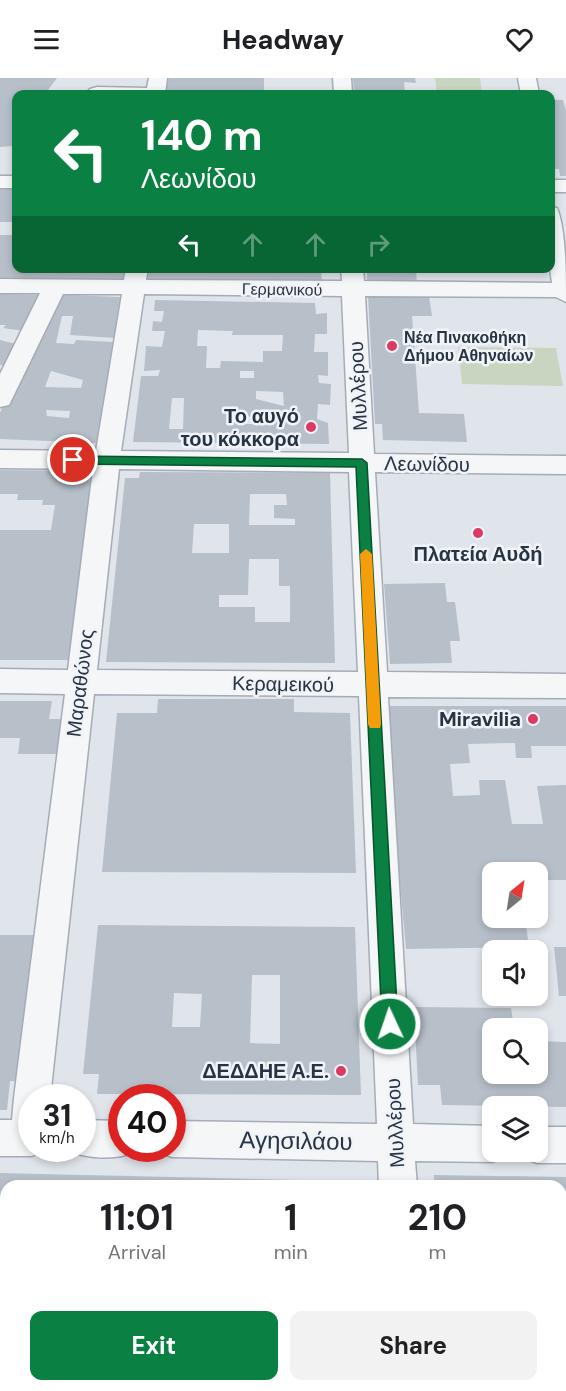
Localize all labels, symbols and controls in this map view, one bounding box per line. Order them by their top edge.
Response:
text: Headway [222,22,344,57]
icon: menu [30,23,63,56]
icon: heart [503,23,536,56]
text: 140 m [141,108,263,163]
icon: left [42,114,120,192]
text: Λεωνίδου [141,161,256,196]
icon: left [173,228,206,261]
icon: ahead [236,228,269,261]
icon: ahead [299,228,332,261]
icon: right [362,228,395,261]
street label: Γερμανικού [242,278,322,301]
place label: Νέα Πινακοθήκη Δήμου Αθηναίων [404,327,534,366]
marker: Νέα Πινακοθήκη Δήμου Αθηναίων [385,339,399,353]
street label: Μυλλέρου [343,340,373,432]
place label: Το αυγό του κόκκορα [181,403,300,452]
marker: Το αυγό του κόκκορα [304,420,318,434]
pin [47,434,98,485]
icon: arrive [56,443,89,476]
street label: Λεωνίδου [384,450,470,478]
marker: Πλατεία Αυδή [471,526,485,540]
place label: Πλατεία Αυδή [413,541,543,567]
street label: Μαραθώνος [60,627,100,739]
street label: Κεραμεικού [232,670,334,698]
place label: Miravilia [439,706,521,732]
marker: Miravilia [526,712,540,726]
north arrow [482,862,548,928]
map controls [482,862,548,1162]
button: sound [482,940,548,1006]
position arrow [358,992,422,1056]
button: search [482,1018,548,1084]
place label: ΔΕΔΔΗΕ Α.Ε. [202,1058,329,1084]
marker: ΔΕΔΔΗΕ Α.Ε. [334,1064,348,1078]
street label: Μυλλέρου [380,1077,410,1169]
speed limit sign: 40 [108,1084,186,1162]
text: 31 [43,1096,71,1135]
button: layers [482,1096,548,1162]
street label: Αγησιλάου [239,1124,353,1157]
text: km/h [39,1128,75,1148]
text: 11:01 [100,1194,174,1241]
text: 1 [284,1194,297,1241]
text: 210 [408,1194,467,1241]
text: Arrival [108,1239,166,1265]
text: min [274,1239,308,1265]
text: m [428,1239,446,1265]
button: Exit [30,1311,278,1380]
button: Share [290,1311,537,1380]

